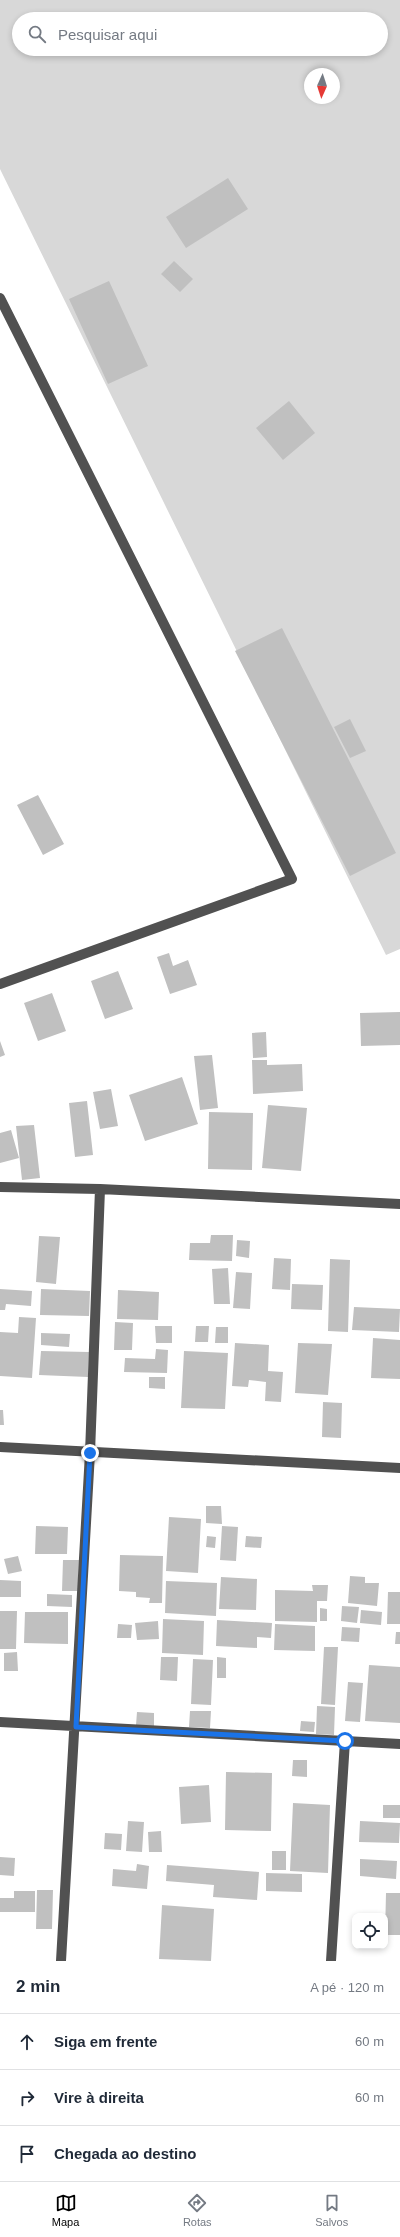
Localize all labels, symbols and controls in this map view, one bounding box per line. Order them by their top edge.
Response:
search box [12,12,388,56]
icon: search [26,23,48,45]
text: Pesquisar aqui [58,26,157,43]
north arrow [304,68,340,104]
route end [81,1444,99,1462]
route start [336,1732,354,1750]
map controls [352,1913,388,1949]
button: locate [352,1913,388,1949]
text: 2 min [16,1977,60,1996]
text: A pé · 120 m [310,1980,384,1995]
icon: ahead [16,2031,38,2053]
text: Siga em frente [54,2033,157,2050]
text: 60 m [355,2034,384,2049]
icon: right [16,2087,38,2109]
text: Vire à direita [54,2089,144,2106]
text: 60 m [355,2090,384,2105]
icon: arrive [16,2143,38,2165]
text: Chegada ao destino [54,2145,197,2162]
tab: Mapa [52,2192,79,2228]
tab: Rotas [183,2192,212,2228]
tab: Salvos [315,2192,348,2228]

